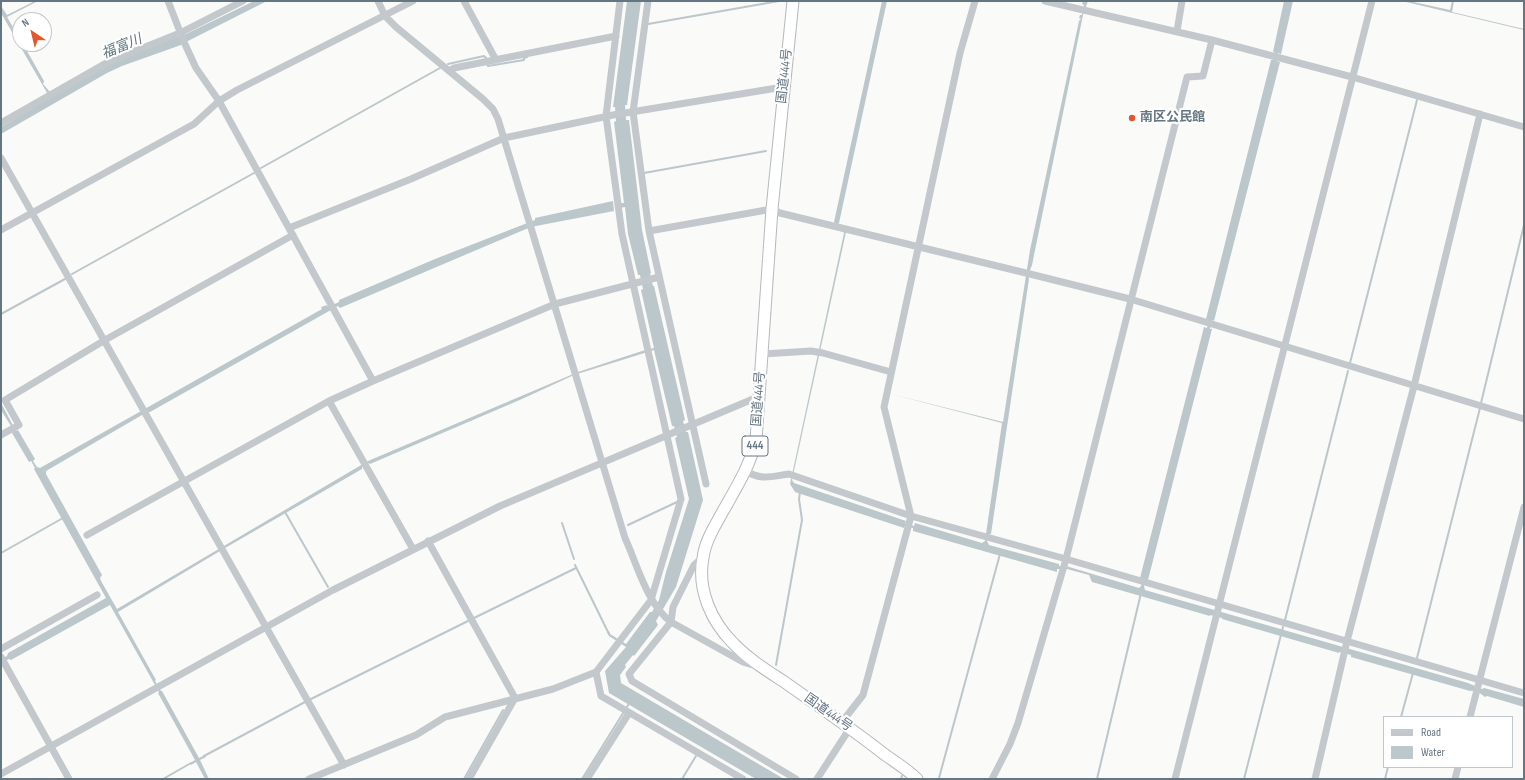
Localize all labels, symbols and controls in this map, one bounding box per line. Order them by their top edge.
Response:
north arrow [12,12,52,52]
text: N [19,16,32,30]
water label: 福富川 [99,31,145,63]
street label: 国道444号 [774,48,796,104]
place label: 南区公民館 [1140,110,1205,126]
marker: 南区公民館 [1127,113,1137,123]
street label: 国道444号 [749,371,769,427]
road number: 444 [742,436,768,456]
street label: 国道444号 [801,691,855,735]
legend [1383,716,1513,768]
text: Road [1421,725,1441,740]
text: Water [1421,745,1445,760]

